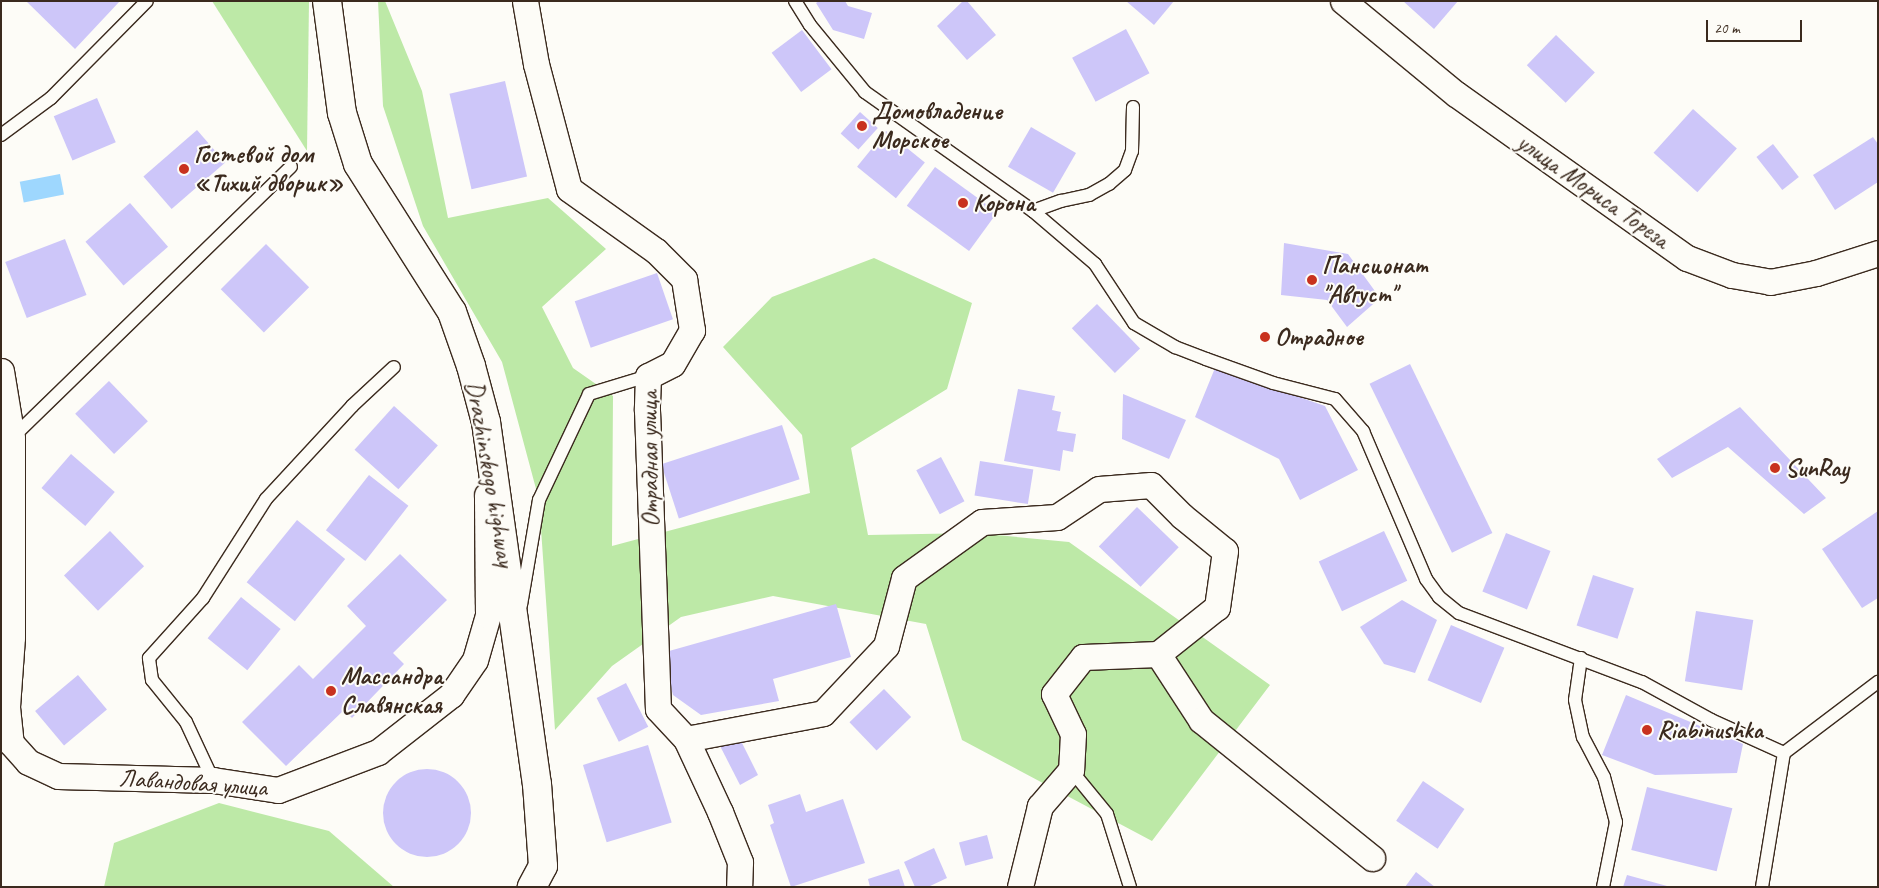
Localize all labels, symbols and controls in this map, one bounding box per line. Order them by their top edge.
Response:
scale bar [1709,10,1805,42]
text: 20 m [1714,19,1740,38]
place label: Домовладение Морское [872,97,1002,156]
marker: Домовладение Морское [856,120,868,132]
street label: улица Мориса Тореза [1511,127,1675,255]
place label: Гостевой дом «Тихий дворик» [194,140,343,199]
marker: Гостевой дом «Тихий дворик» [178,163,190,175]
place label: Корона [973,188,1035,218]
marker: Корона [957,197,969,209]
place label: Пансионат "Август" [1322,251,1427,310]
marker: Пансионат "Август" [1306,274,1318,286]
place label: Отрадное [1275,322,1363,352]
marker: Отрадное [1259,331,1271,343]
street label: Drazhinskogo highway [459,379,521,569]
street label: Отрадная улица [634,390,666,528]
place label: SunRay [1785,453,1849,483]
marker: SunRay [1769,462,1781,474]
place label: Массандра Славянская [341,662,443,721]
marker: Массандра Славянская [325,685,337,697]
place label: Riabinushka [1657,715,1763,745]
marker: Riabinushka [1641,724,1653,736]
street label: Лавандовая улица [117,763,269,803]

